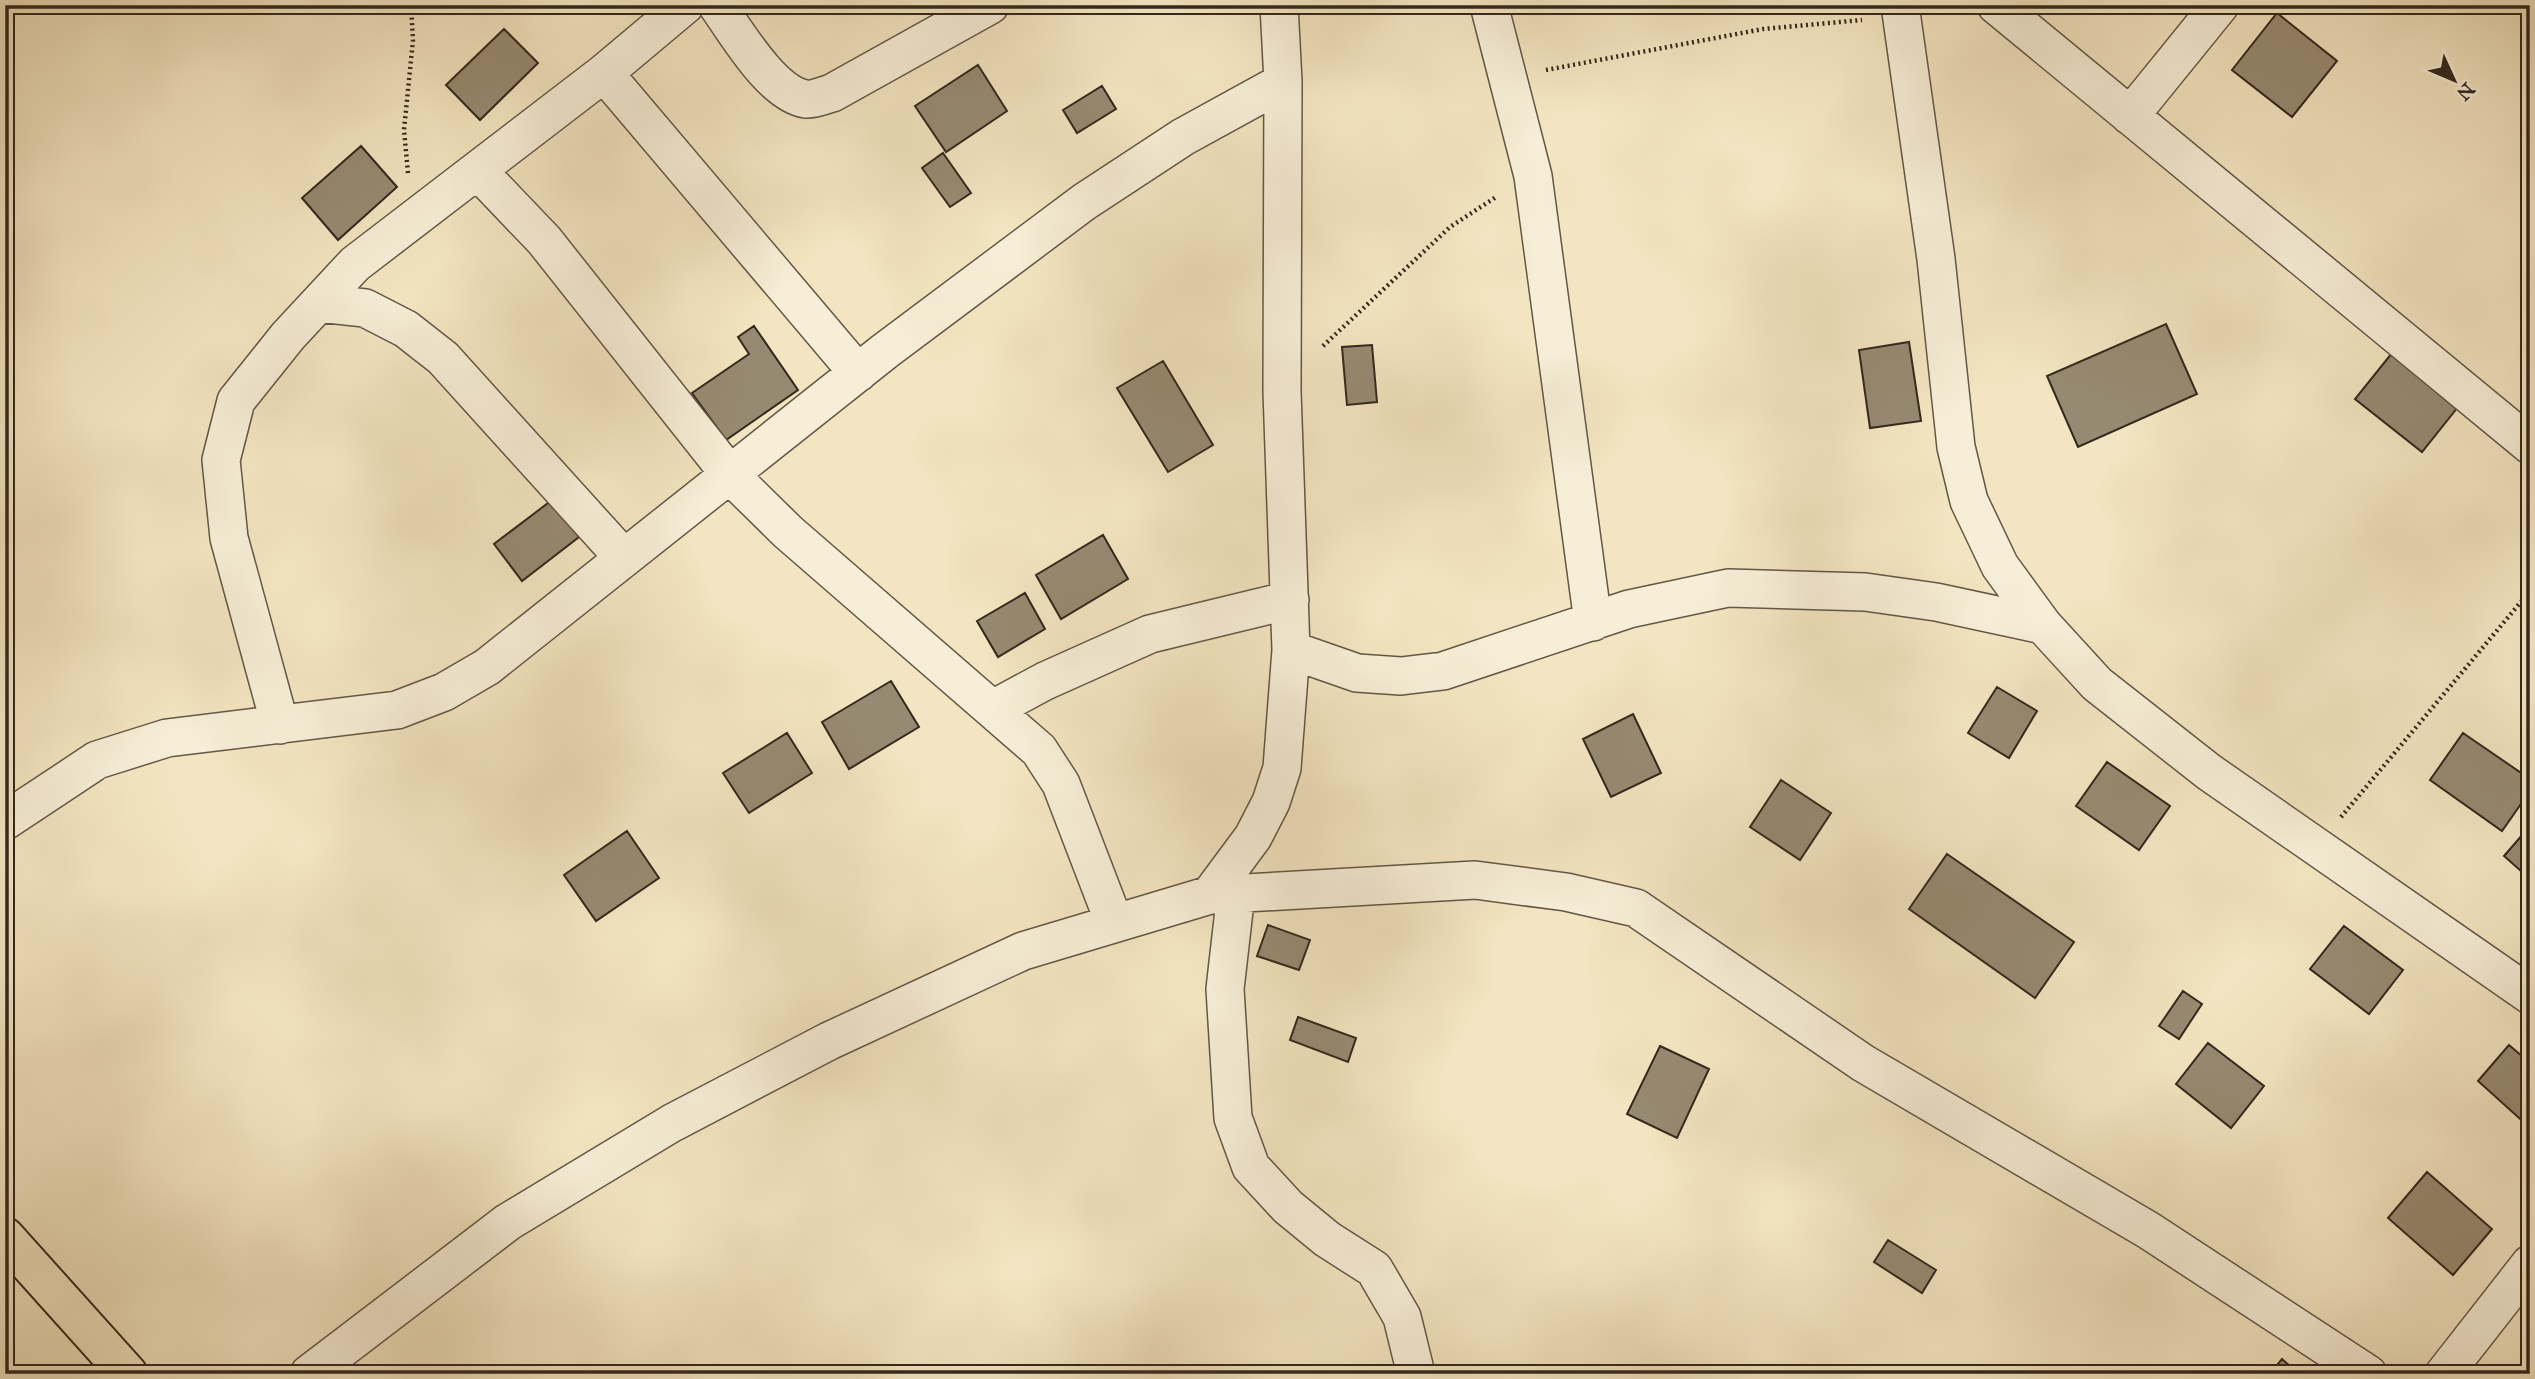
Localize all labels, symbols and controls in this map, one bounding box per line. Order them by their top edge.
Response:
north arrow [2420,46,2490,116]
text: N [2452,78,2480,105]

